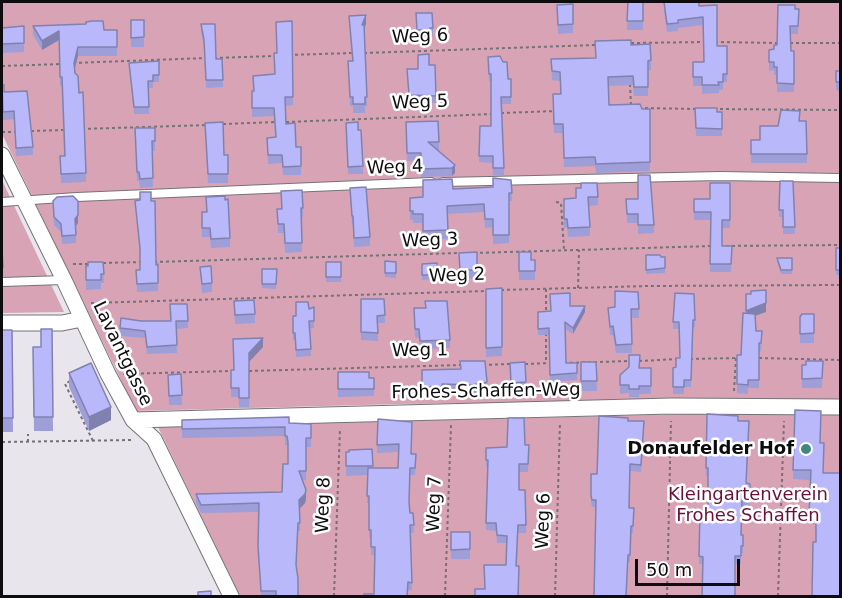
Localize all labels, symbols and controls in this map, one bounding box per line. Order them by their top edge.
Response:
street label: Weg 6 [391,25,449,49]
street label: Weg 5 [391,91,449,115]
street label: Weg 4 [366,156,424,180]
street label: Weg 3 [401,229,459,253]
street label: Weg 2 [428,264,486,288]
street label: Lavantgasse [87,298,157,410]
street label: Weg 1 [392,340,448,362]
street label: Frohes-Schaffen-Weg [391,380,581,404]
place label: Donaufelder Hof [627,438,794,460]
marker: Donaufelder Hof [799,442,813,456]
street label: Weg 7 [423,475,447,533]
street label: Weg 8 [312,476,336,534]
park label: Kleingartenverein Frohes Schaffen [668,484,828,526]
street label: Weg 6 [532,492,556,550]
scale bar [638,547,743,585]
text: 50 m [646,559,692,580]

